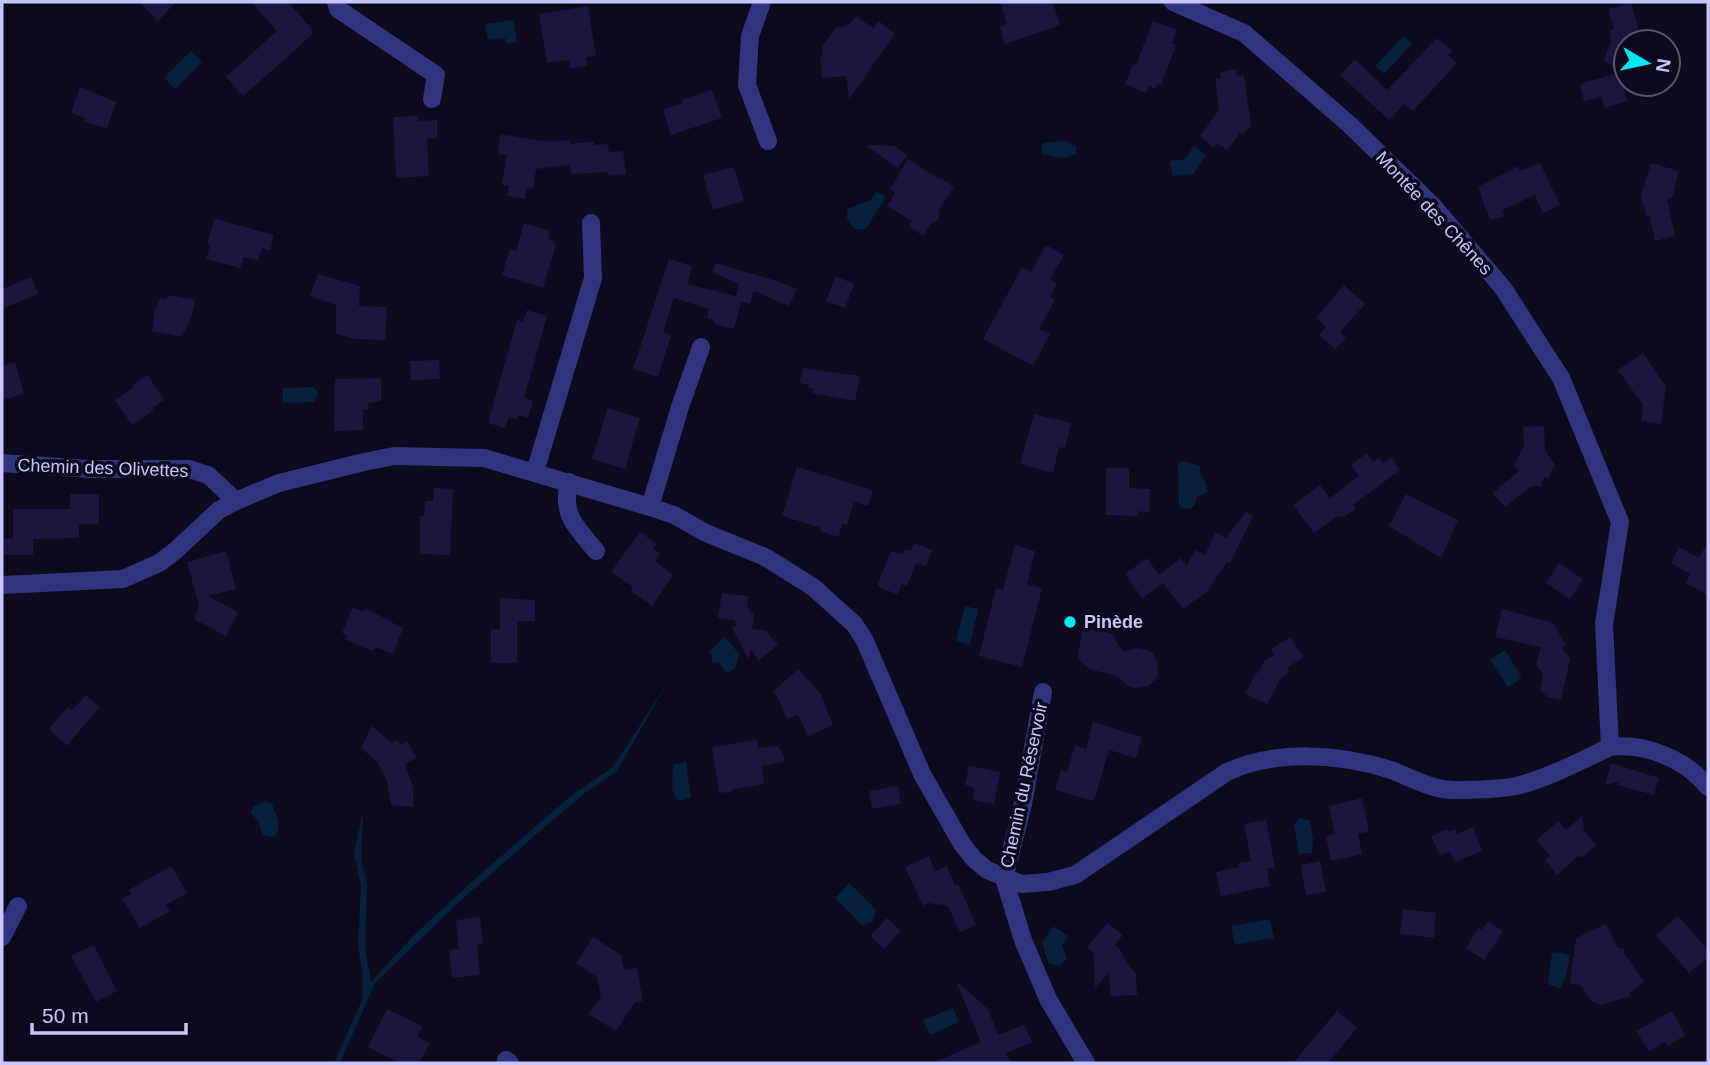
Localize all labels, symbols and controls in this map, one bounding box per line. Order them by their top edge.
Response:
north arrow [1612,28,1682,98]
text: N [1652,57,1675,74]
street label: Montée des Chênes [1372,147,1496,279]
street label: Chemin des Olivettes [17,455,189,481]
place label: Pinède [1084,612,1143,632]
marker: Pinède [1062,614,1078,630]
street label: Chemin du Réservoir [997,700,1051,870]
scale bar [32,992,186,1036]
text: 50 m [42,1004,89,1027]

